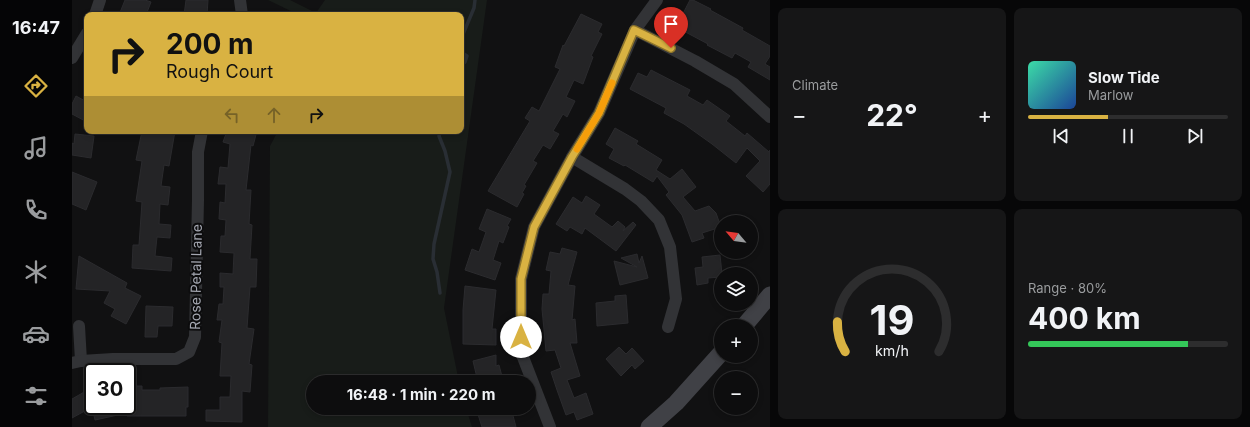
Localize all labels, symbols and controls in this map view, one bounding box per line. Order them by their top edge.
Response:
pin [654,7.0,688,48]
icon: arrive [660,13,682,35]
text: 16:47 [12,17,60,38]
text: 200 m [166,27,254,61]
icon: right [100,28,152,80]
text: Rough Court [166,61,273,82]
text: Slow Tide [1088,68,1160,87]
icon: directions [22,72,50,100]
text: Climate [792,77,838,93]
text: Marlow [1088,87,1134,103]
text: 22° [866,97,918,133]
text: − [792,102,807,128]
text: + [977,102,992,128]
icon: left [221,104,243,126]
icon: ahead [263,104,285,126]
icon: right [305,104,327,126]
icon: previous [1050,125,1072,147]
icon: pause [1117,125,1139,147]
icon: next [1184,125,1206,147]
icon: music [22,134,50,162]
icon: phone [22,196,50,224]
north arrow [714,215,758,259]
map controls [714,215,758,415]
street label: Rose Petal Lane [186,224,205,330]
icon: climate [22,258,50,286]
button: layers [714,267,758,311]
text: Range · 80% [1028,280,1107,296]
text: 19 [870,295,914,345]
text: 400 km [1028,300,1141,336]
position arrow [500,316,542,358]
button: + [714,319,758,363]
icon: car [22,320,50,348]
text: km/h [875,341,909,358]
speed limit sign: 30 [84,363,136,415]
button: − [714,371,758,415]
icon: filters [22,382,50,410]
text: 16:48 · 1 min · 220 m [347,385,495,404]

